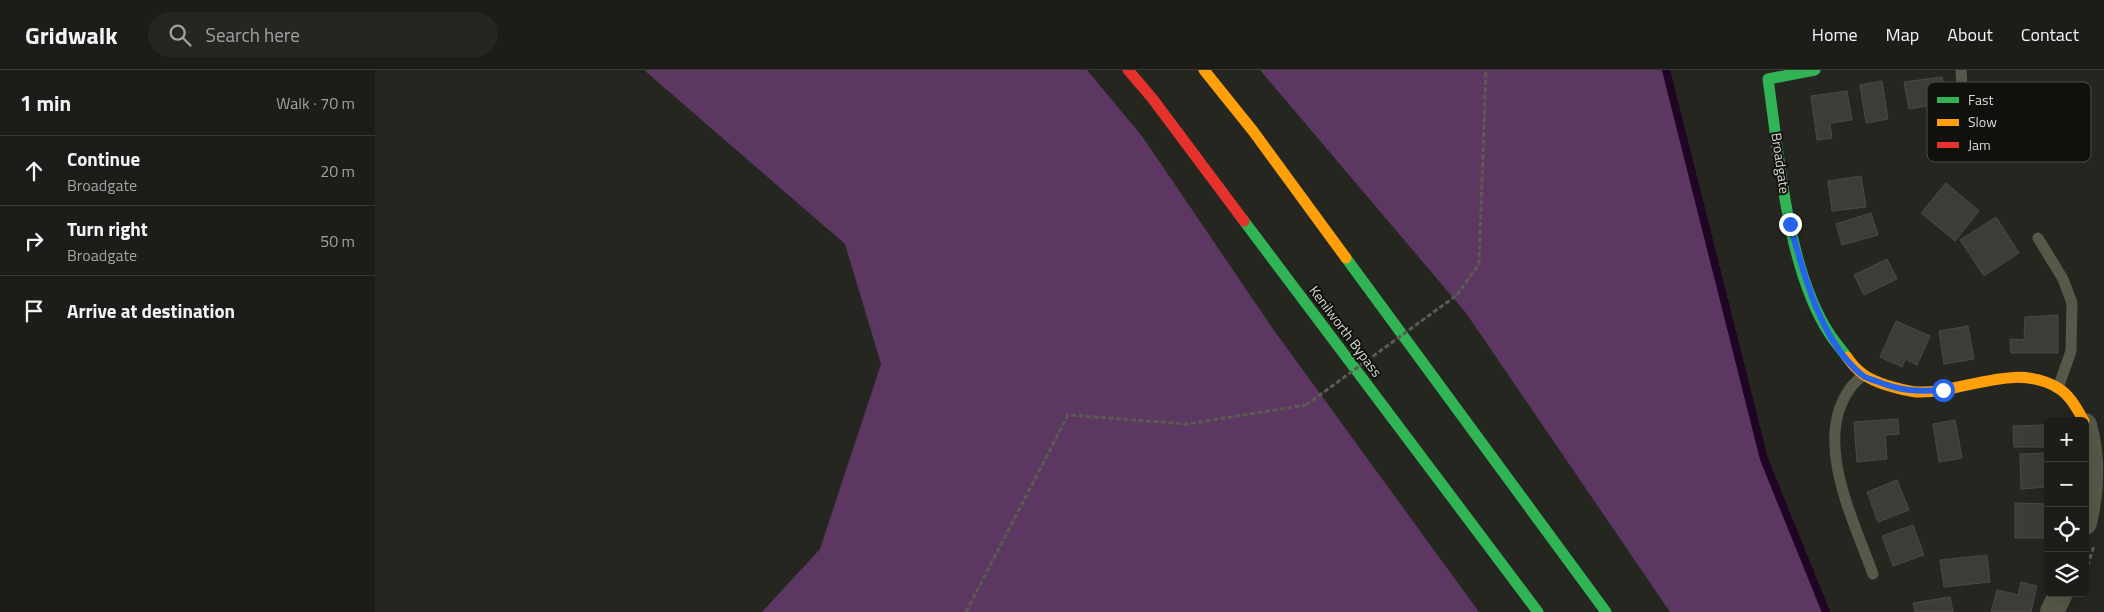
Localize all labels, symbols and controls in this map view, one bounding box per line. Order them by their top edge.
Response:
search box [148,12,498,57]
text: Gridwalk [25,17,118,53]
text: Search here [206,20,300,49]
icon: search [166,21,194,49]
text: Home [1812,21,1858,48]
text: Map [1886,21,1919,48]
text: About [1947,21,1993,48]
text: Contact [2021,21,2079,48]
legend [1927,82,2091,162]
text: 1 min [20,87,71,119]
text: Fast [1968,89,1993,110]
text: Walk · 70 m [276,91,355,115]
text: Slow [1968,111,1997,132]
street label: Broadgate [1766,131,1796,195]
text: Jam [1968,134,1991,155]
text: Continue [67,144,140,173]
icon: ahead [20,157,48,185]
text: 20 m [320,159,355,183]
text: Broadgate [67,173,137,197]
route end [1779,213,1802,236]
text: Turn right [67,214,148,243]
icon: right [20,227,48,255]
text: 50 m [320,229,355,253]
text: Broadgate [67,243,137,267]
street label: Kenilworth Bypass [1305,281,1387,381]
text: Arrive at destination [67,296,235,325]
icon: arrive [20,297,48,325]
route start [1932,379,1955,402]
map controls [2044,417,2089,597]
button: + [2044,417,2089,462]
button: − [2044,462,2089,507]
button: locate [2044,507,2089,552]
button: layers [2044,552,2089,597]

